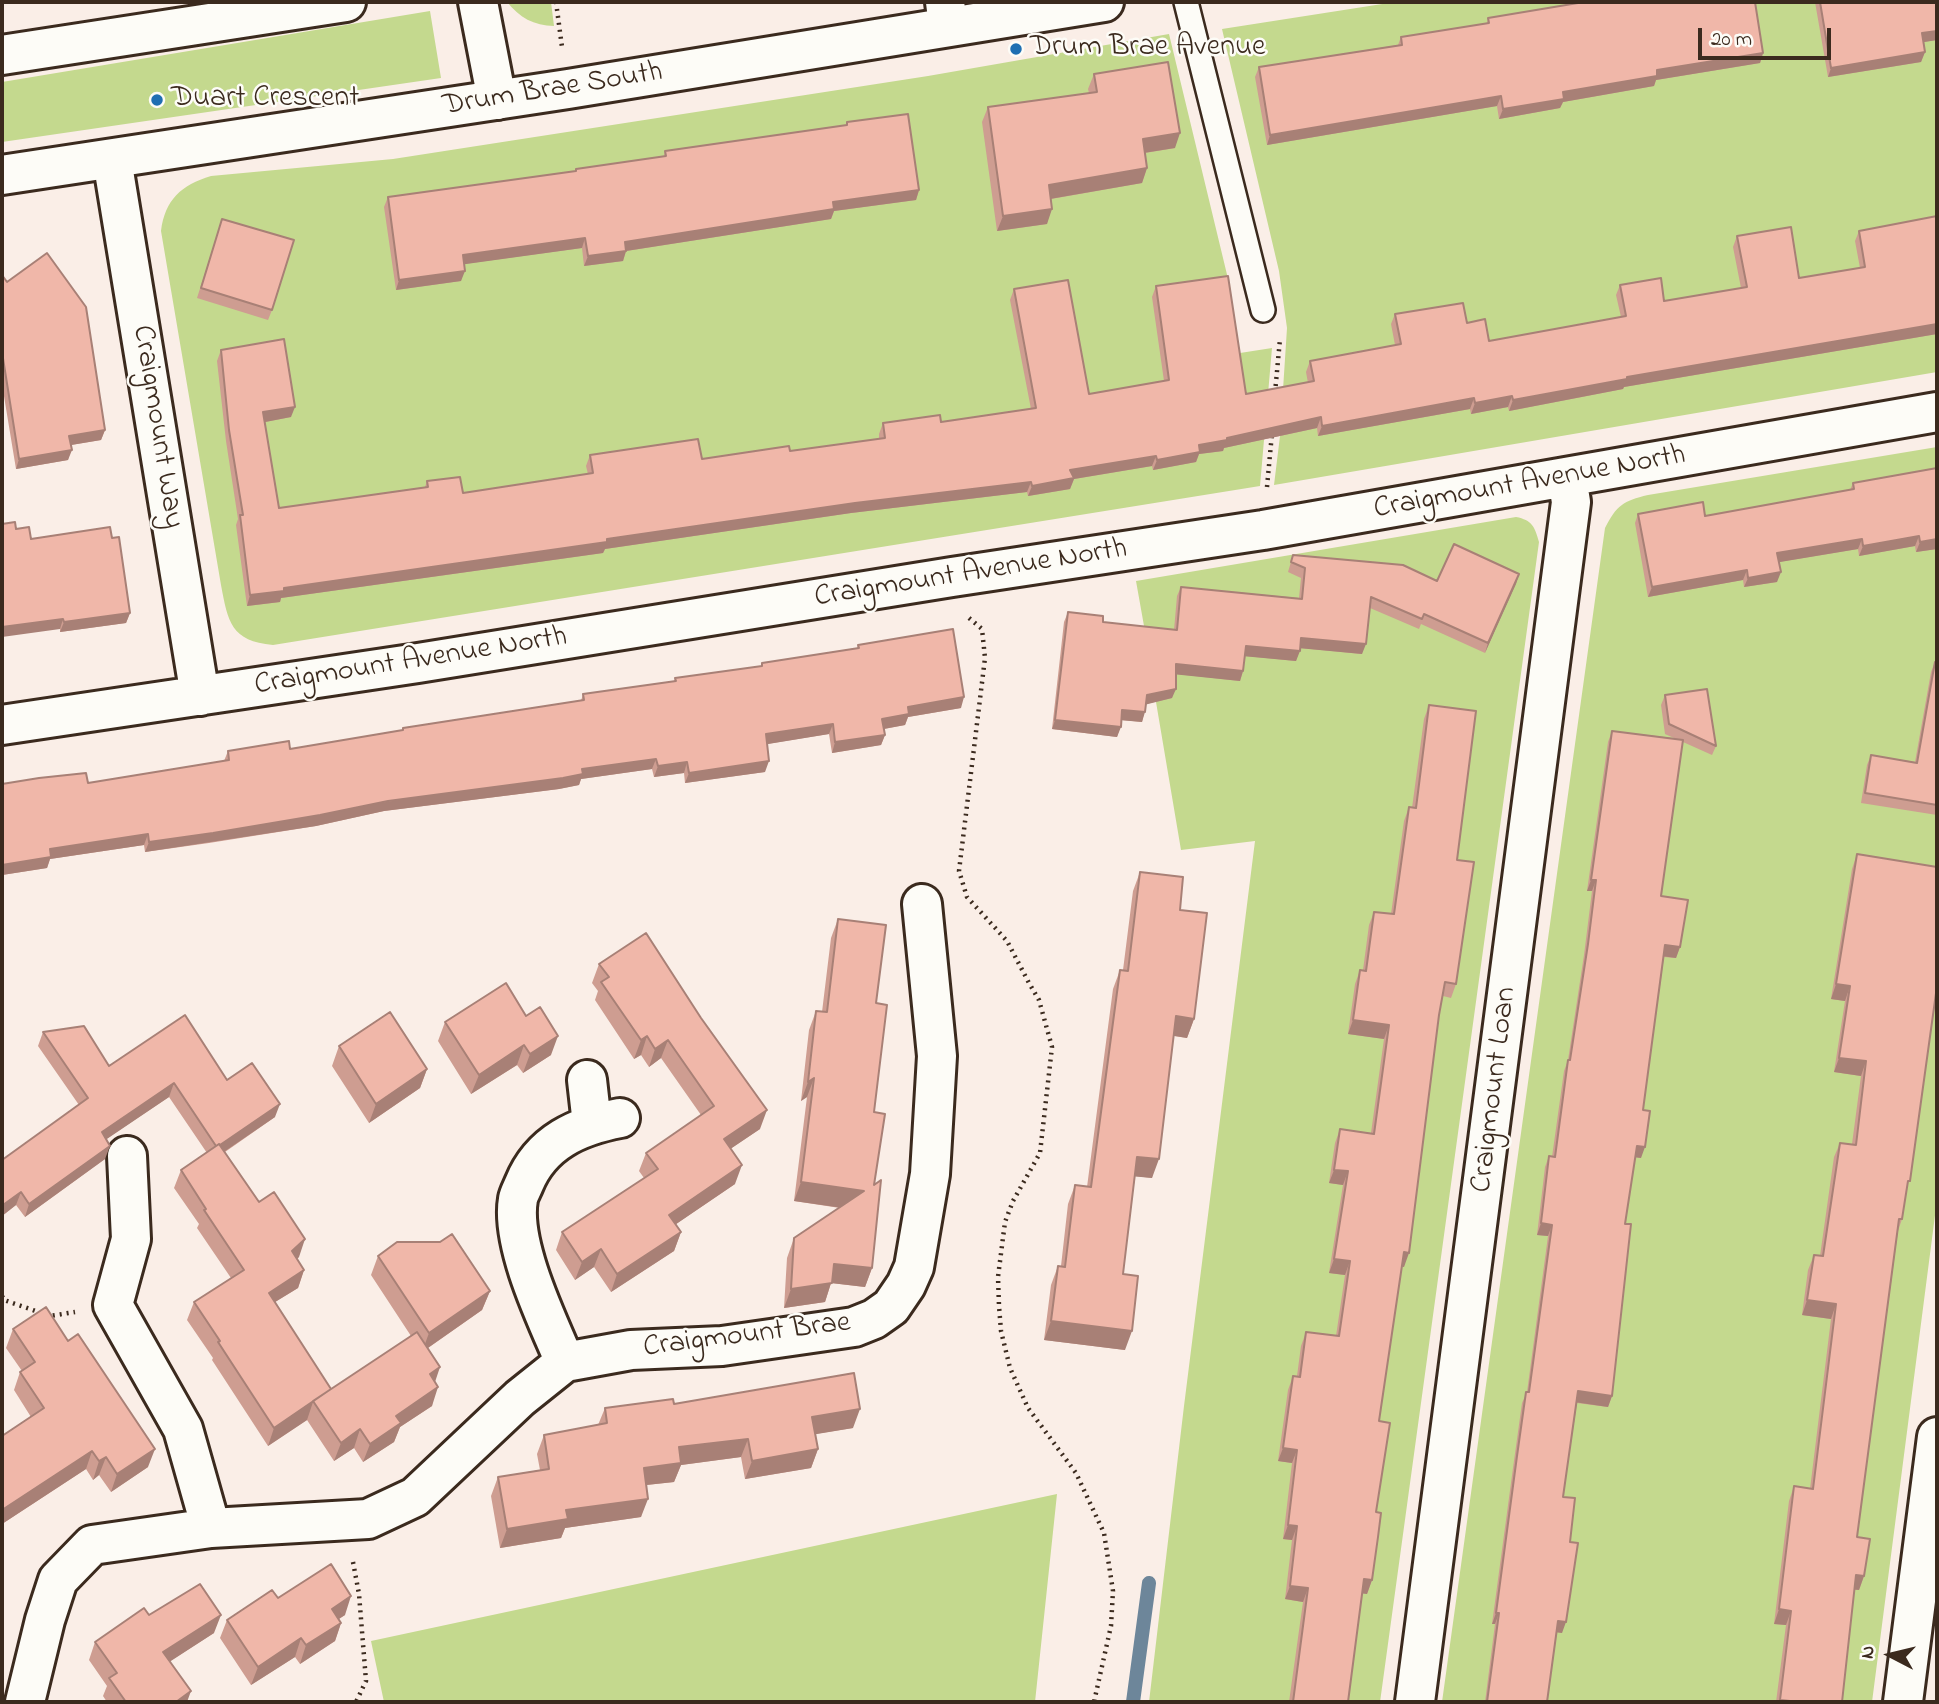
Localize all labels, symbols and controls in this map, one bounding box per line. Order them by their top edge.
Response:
scale bar [1701,14,1834,58]
text: 20 m [1711,25,1752,55]
place label: Drum Brae Avenue [1030,31,1265,67]
marker: Drum Brae Avenue [1008,41,1024,57]
street label: Drum Brae South [441,56,665,126]
place label: Duart Crescent [171,82,359,118]
marker: Duart Crescent [149,92,165,108]
street label: Craigmount Way [122,323,190,531]
street label: Craigmount Avenue North [1371,439,1689,529]
street label: Craigmount Avenue North [812,533,1130,617]
street label: Craigmount Avenue North [252,621,570,705]
street label: Craigmount Loan [1466,985,1526,1195]
street label: Craigmount Brae [641,1306,853,1368]
north arrow [1855,1620,1925,1690]
text: N [1854,1644,1883,1660]

